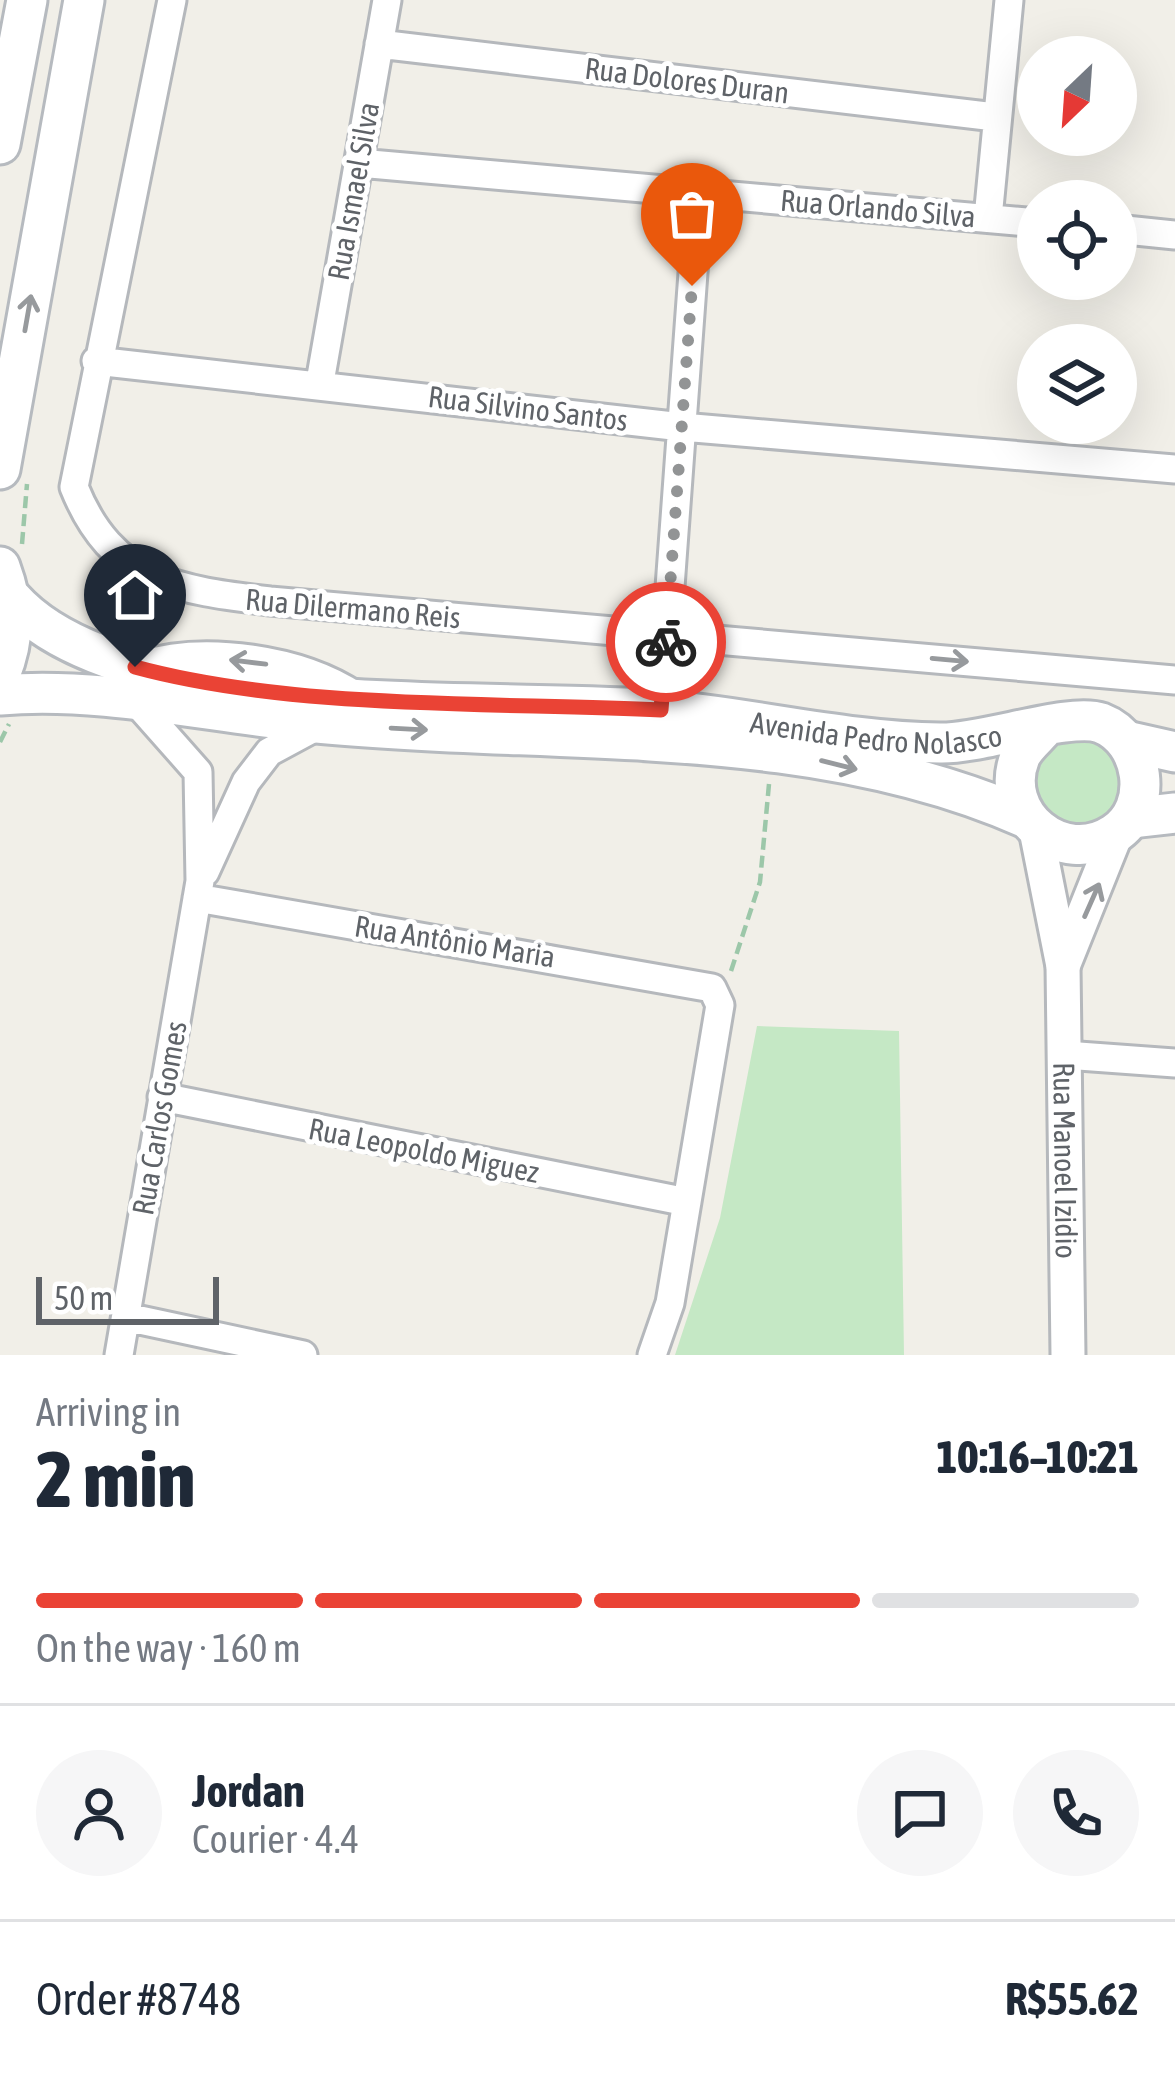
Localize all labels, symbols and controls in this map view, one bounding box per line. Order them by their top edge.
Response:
north arrow [1017,36,1137,156]
map controls [1017,36,1137,444]
street label: Rua Dolores Duran [583,51,791,109]
street label: Rua Ismael Silva [321,99,385,283]
pin [641,163,743,286]
button: locate [1017,180,1137,300]
icon: bag [659,181,725,247]
street label: Rua Orlando Silva [779,183,977,233]
one-way arrow [18,294,40,333]
button: layers [1017,324,1137,444]
street label: Rua Silvino Santos [426,379,630,437]
pin [84,544,186,667]
icon: home [102,562,168,628]
street label: Rua Dilermano Reis [244,582,462,634]
courier [606,582,726,702]
icon: bike [633,609,699,675]
one-way arrow [930,649,969,672]
one-way arrow [229,651,268,673]
street label: Avenida Pedro Nolasco [748,705,1005,760]
one-way arrow [389,718,428,741]
one-way arrow [819,755,857,777]
one-way arrow [1083,883,1104,920]
street label: Rua Antônio Maria [352,908,558,974]
street label: Rua Carlos Gomes [125,1018,193,1218]
street label: Rua Manoel Izidio [1047,1062,1084,1259]
street label: Rua Leopoldo Miguez [306,1111,542,1189]
scale bar [36,1271,219,1324]
text: 50 m [54,1279,113,1317]
text: Arriving in [36,1390,181,1434]
text: 10:16–10:21 [936,1431,1139,1483]
text: 2 min [36,1434,195,1524]
text: On the way · 160 m [36,1626,301,1670]
button: person [36,1750,162,1876]
button: chat [857,1750,983,1876]
button: phone [1013,1750,1139,1876]
text: Jordan [192,1765,305,1817]
text: Courier · 4.4 [192,1817,359,1861]
text: Order #8748 [36,1973,241,2025]
text: R$55.62 [1005,1973,1139,2025]

